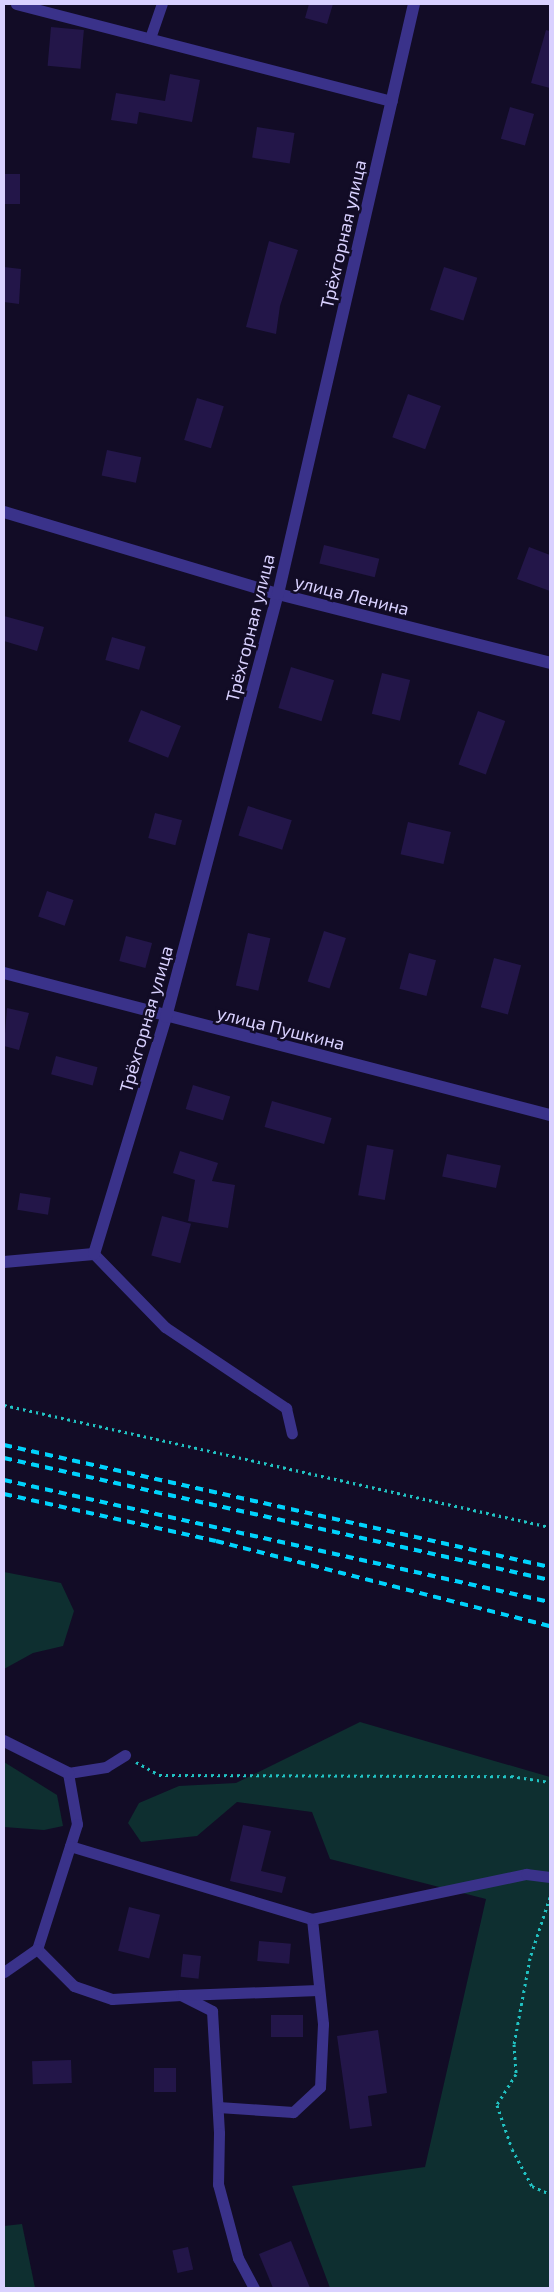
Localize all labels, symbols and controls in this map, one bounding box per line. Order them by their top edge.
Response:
street label: Трёхгорная улица [315,158,371,310]
street label: Трёхгорная улица [221,552,279,704]
street label: улица Ленина [293,570,411,620]
street label: Трёхгорная улица [115,943,177,1095]
street label: улица Пушкина [215,1002,347,1054]

